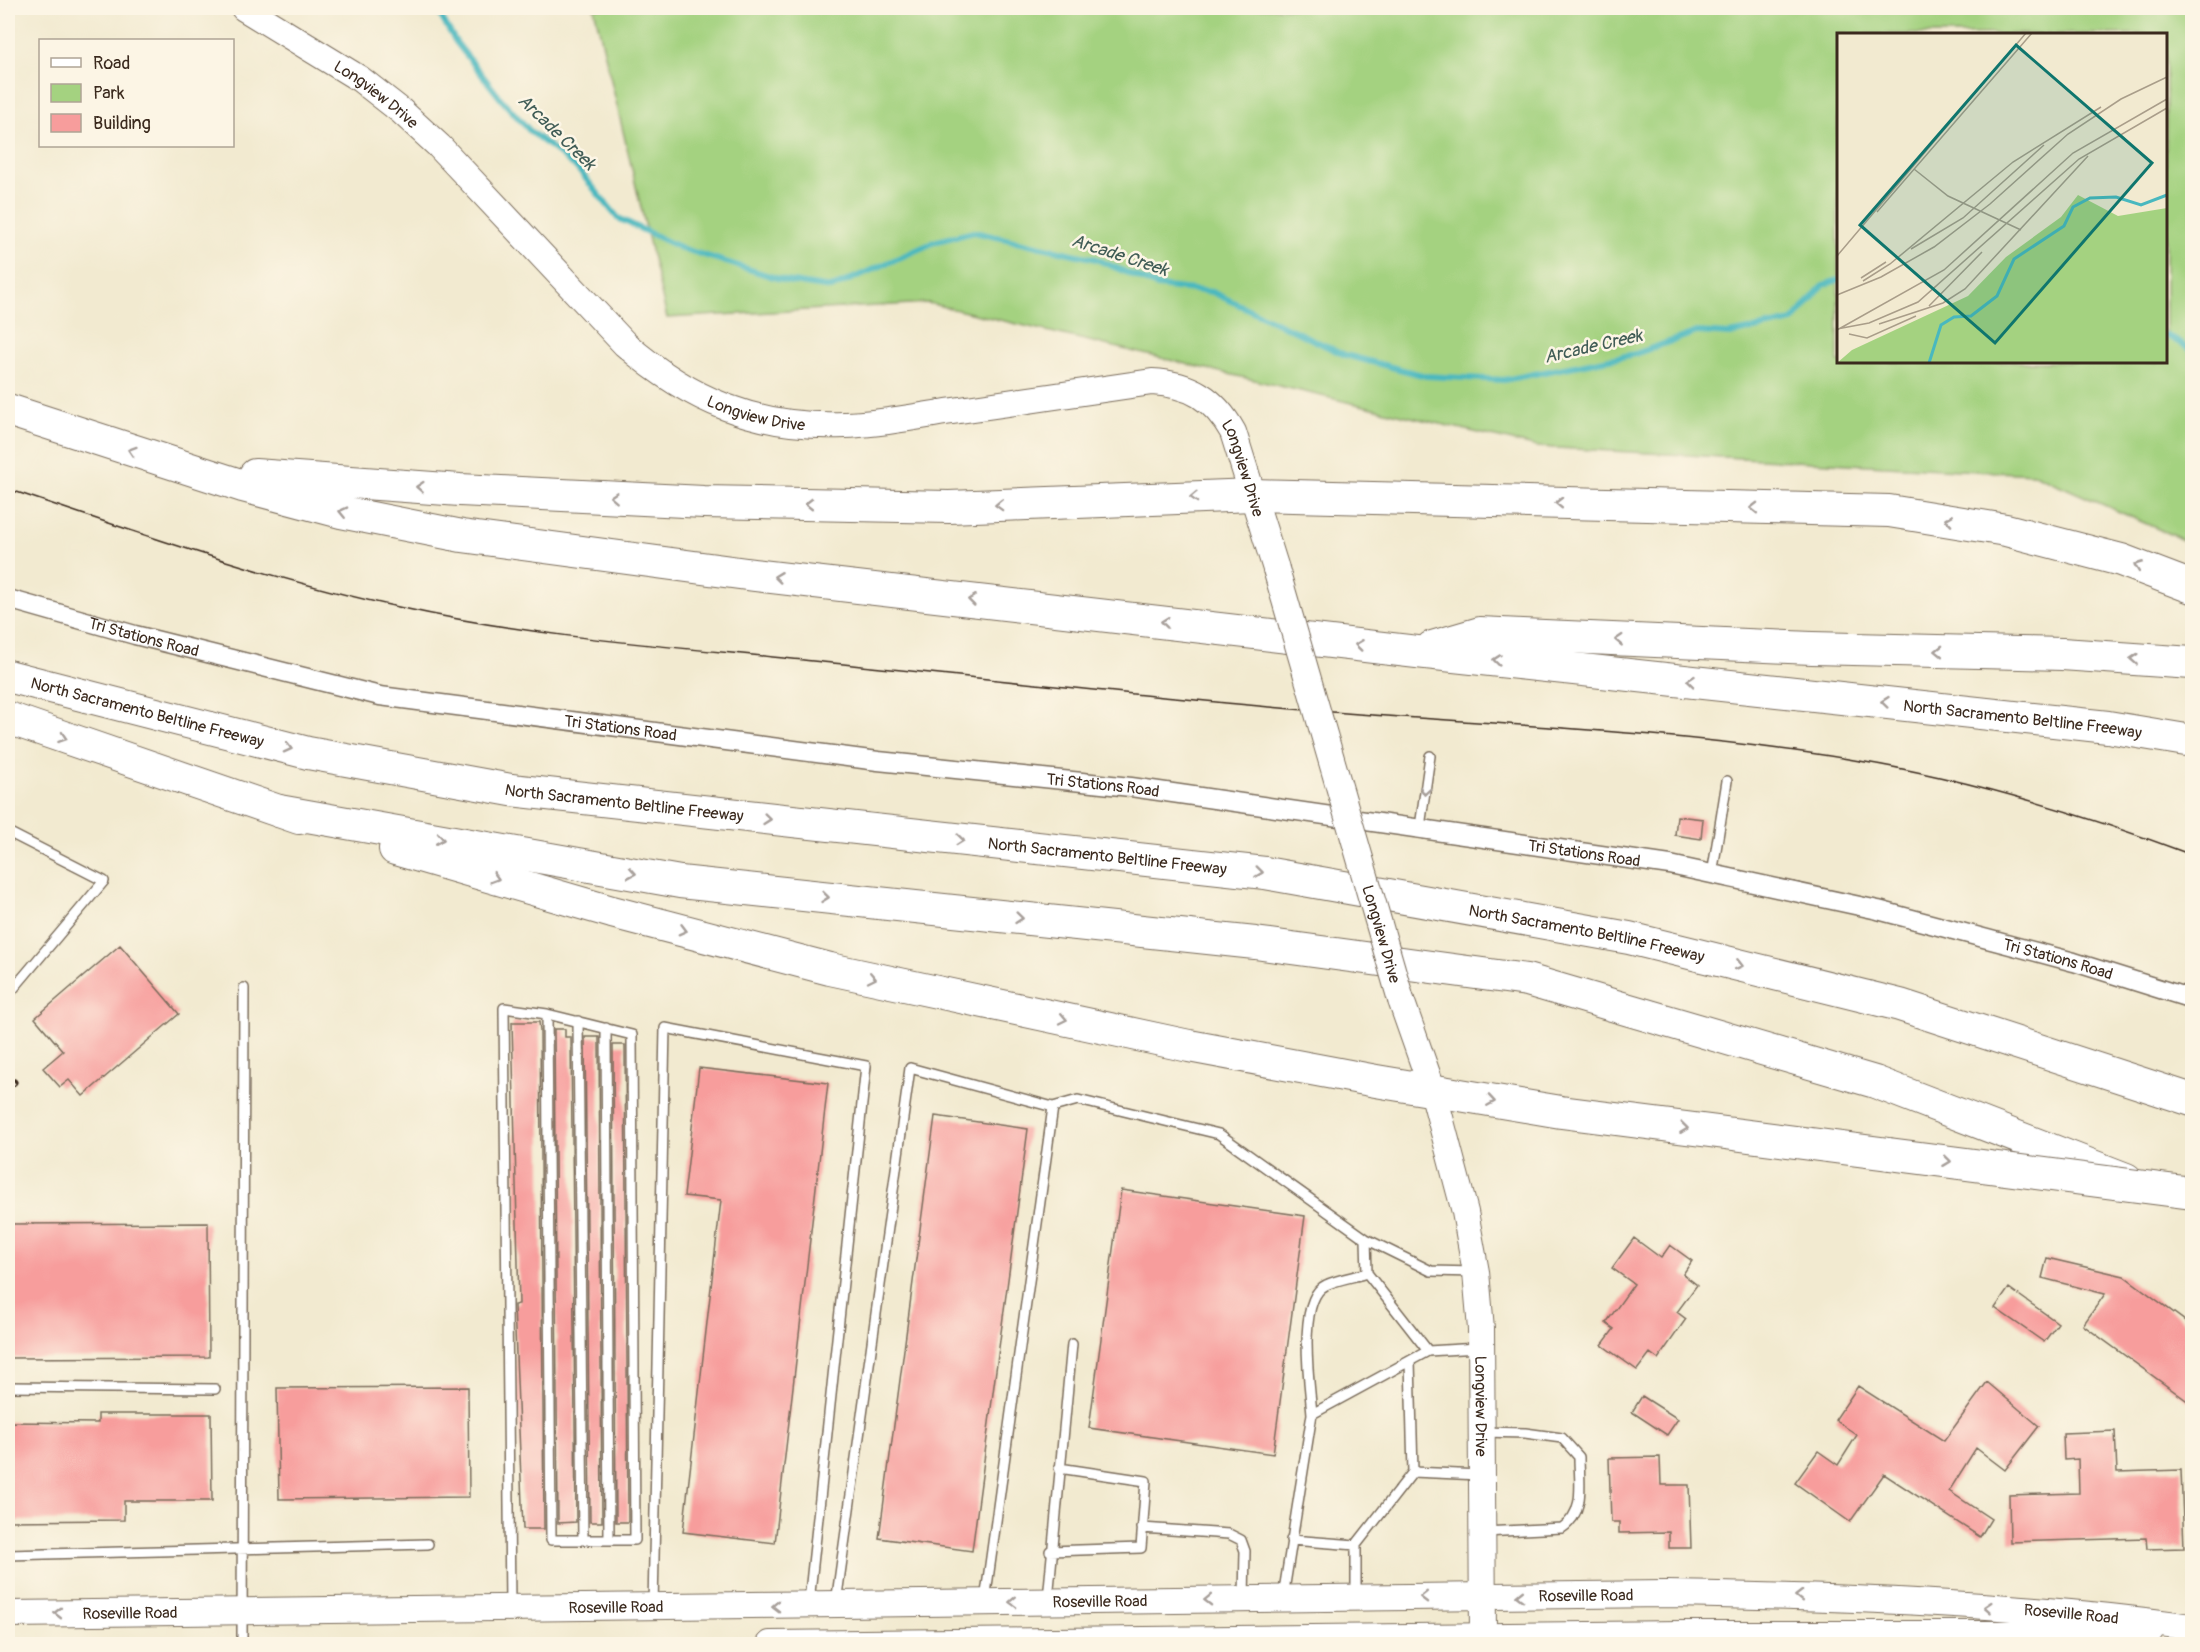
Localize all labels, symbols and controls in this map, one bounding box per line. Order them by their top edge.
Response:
inset map [1837,33,2167,363]
legend [39,39,234,147]
text: Road [93,52,130,75]
street label: Longview Drive [330,56,422,133]
text: Park [93,82,125,105]
water label: Arcade Creek [513,89,602,176]
text: Building [93,112,151,135]
water label: Arcade Creek [1069,229,1172,282]
water label: Arcade Creek [1542,324,1646,369]
street label: Longview Drive [704,391,806,436]
street label: Longview Drive [1217,416,1268,519]
one-way arrow [127,445,138,458]
one-way arrow [415,480,424,493]
one-way arrow [610,491,619,504]
one-way arrow [1190,491,1199,504]
one-way arrow [1555,496,1564,509]
one-way arrow [805,498,814,510]
one-way arrow [995,499,1004,512]
one-way arrow [1750,501,1759,514]
one-way arrow [338,506,348,519]
one-way arrow [1944,515,1953,527]
one-way arrow [2133,561,2144,574]
one-way arrow [773,572,783,584]
one-way arrow [967,594,976,607]
street label: Tri Stations Road [86,613,201,662]
one-way arrow [1161,617,1170,629]
one-way arrow [1614,633,1623,646]
one-way arrow [1355,639,1364,652]
one-way arrow [1935,645,1944,658]
one-way arrow [2130,653,2139,666]
one-way arrow [1492,654,1501,667]
street label: North Sacramento Beltline Freeway [28,673,266,752]
one-way arrow [1686,675,1695,688]
one-way arrow [1880,696,1889,709]
street label: North Sacramento Beltline Freeway [1902,696,2143,743]
street label: Tri Stations Road [563,711,678,746]
one-way arrow [57,730,68,743]
one-way arrow [283,740,293,753]
street label: Tri Stations Road [1046,769,1161,802]
street label: North Sacramento Beltline Freeway [503,780,745,827]
one-way arrow [1420,787,1432,796]
one-way arrow [762,812,771,825]
one-way arrow [435,833,445,845]
one-way arrow [956,833,965,846]
street label: North Sacramento Beltline Freeway [987,834,1228,880]
street label: Tri Stations Road [1526,836,1642,872]
one-way arrow [627,866,637,879]
one-way arrow [1254,866,1263,878]
one-way arrow [489,871,500,883]
street label: Longview Drive [1357,883,1405,986]
one-way arrow [821,890,830,903]
street label: North Sacramento Beltline Freeway [1467,901,1707,967]
one-way arrow [1015,911,1024,924]
one-way arrow [678,923,688,936]
street label: Tri Stations Road [2001,935,2115,985]
one-way arrow [1733,958,1743,971]
one-way arrow [867,971,877,984]
one-way arrow [1058,1011,1068,1024]
one-way arrow [1486,1094,1495,1106]
one-way arrow [1679,1121,1688,1133]
one-way arrow [1942,1154,1951,1167]
street label: Longview Drive [1470,1356,1491,1457]
street label: Roseville Road [1538,1585,1634,1607]
one-way arrow [1516,1590,1525,1602]
one-way arrow [1795,1590,1804,1603]
street label: Roseville Road [1052,1591,1148,1612]
one-way arrow [1420,1591,1429,1604]
one-way arrow [1204,1594,1213,1606]
one-way arrow [1009,1596,1018,1608]
street label: Roseville Road [568,1597,664,1618]
one-way arrow [772,1600,781,1612]
street label: Roseville Road [2023,1600,2120,1629]
one-way arrow [1984,1601,1993,1614]
street label: Roseville Road [82,1603,178,1624]
one-way arrow [53,1607,62,1619]

